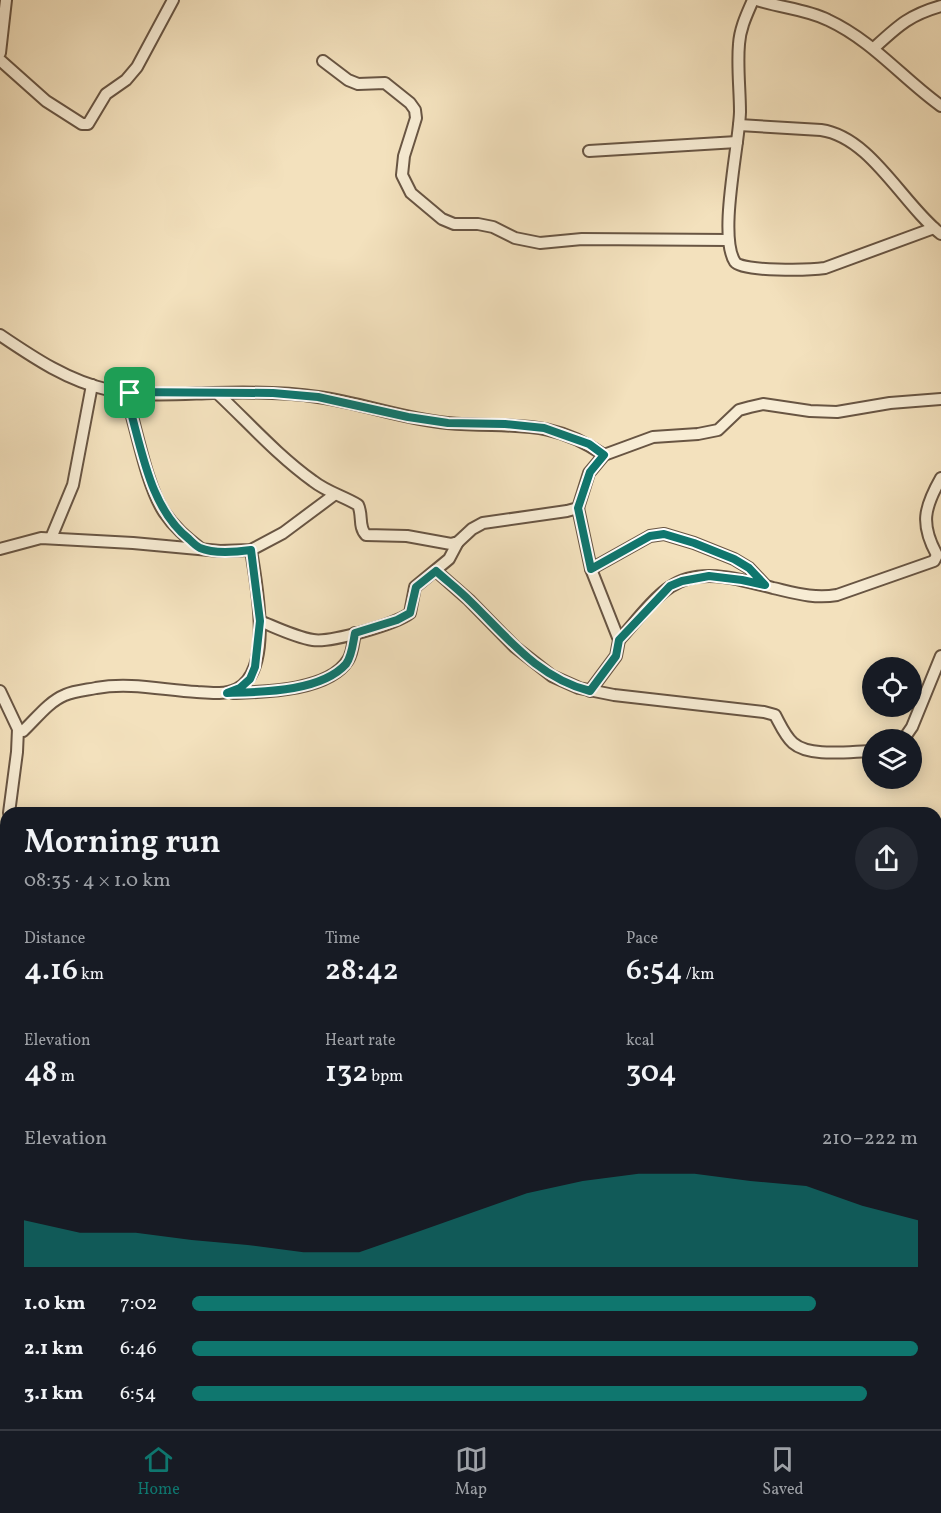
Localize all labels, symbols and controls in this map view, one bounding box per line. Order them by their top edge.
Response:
pin [104,367,155,418]
icon: arrive [113,376,146,409]
map controls [862,657,922,789]
button: locate [862,657,922,717]
button: layers [862,729,922,789]
text: Morning run [24,821,221,867]
button: share [855,827,918,890]
text: 08:35 · 4 × 1.0 km [24,867,171,895]
text: Distance [24,928,85,950]
text: Time [325,928,360,950]
text: Pace [626,928,658,950]
text: 4.16 [24,950,78,992]
text: 28:42 [325,950,399,992]
text: 6:54 [626,950,682,992]
text: km [78,964,104,986]
text: /km [682,964,714,986]
text: Elevation [24,1030,91,1052]
text: Heart rate [325,1030,396,1052]
text: kcal [626,1030,654,1052]
text: 48 [24,1052,58,1094]
text: 132 [325,1052,368,1094]
text: 304 [626,1052,677,1094]
text: m [58,1066,75,1088]
text: bpm [368,1066,403,1088]
text: Elevation [24,1125,107,1153]
text: 210–222 m [822,1125,918,1153]
text: 1.0 km [24,1290,86,1318]
text: 7:02 [120,1290,157,1318]
text: 2.1 km [24,1335,84,1363]
text: 6:46 [120,1335,157,1363]
text: 3.1 km [24,1380,83,1408]
text: 6:54 [120,1380,156,1408]
tab: Home [137,1443,180,1501]
tab: Map [455,1443,488,1501]
tab: Saved [762,1443,804,1501]

